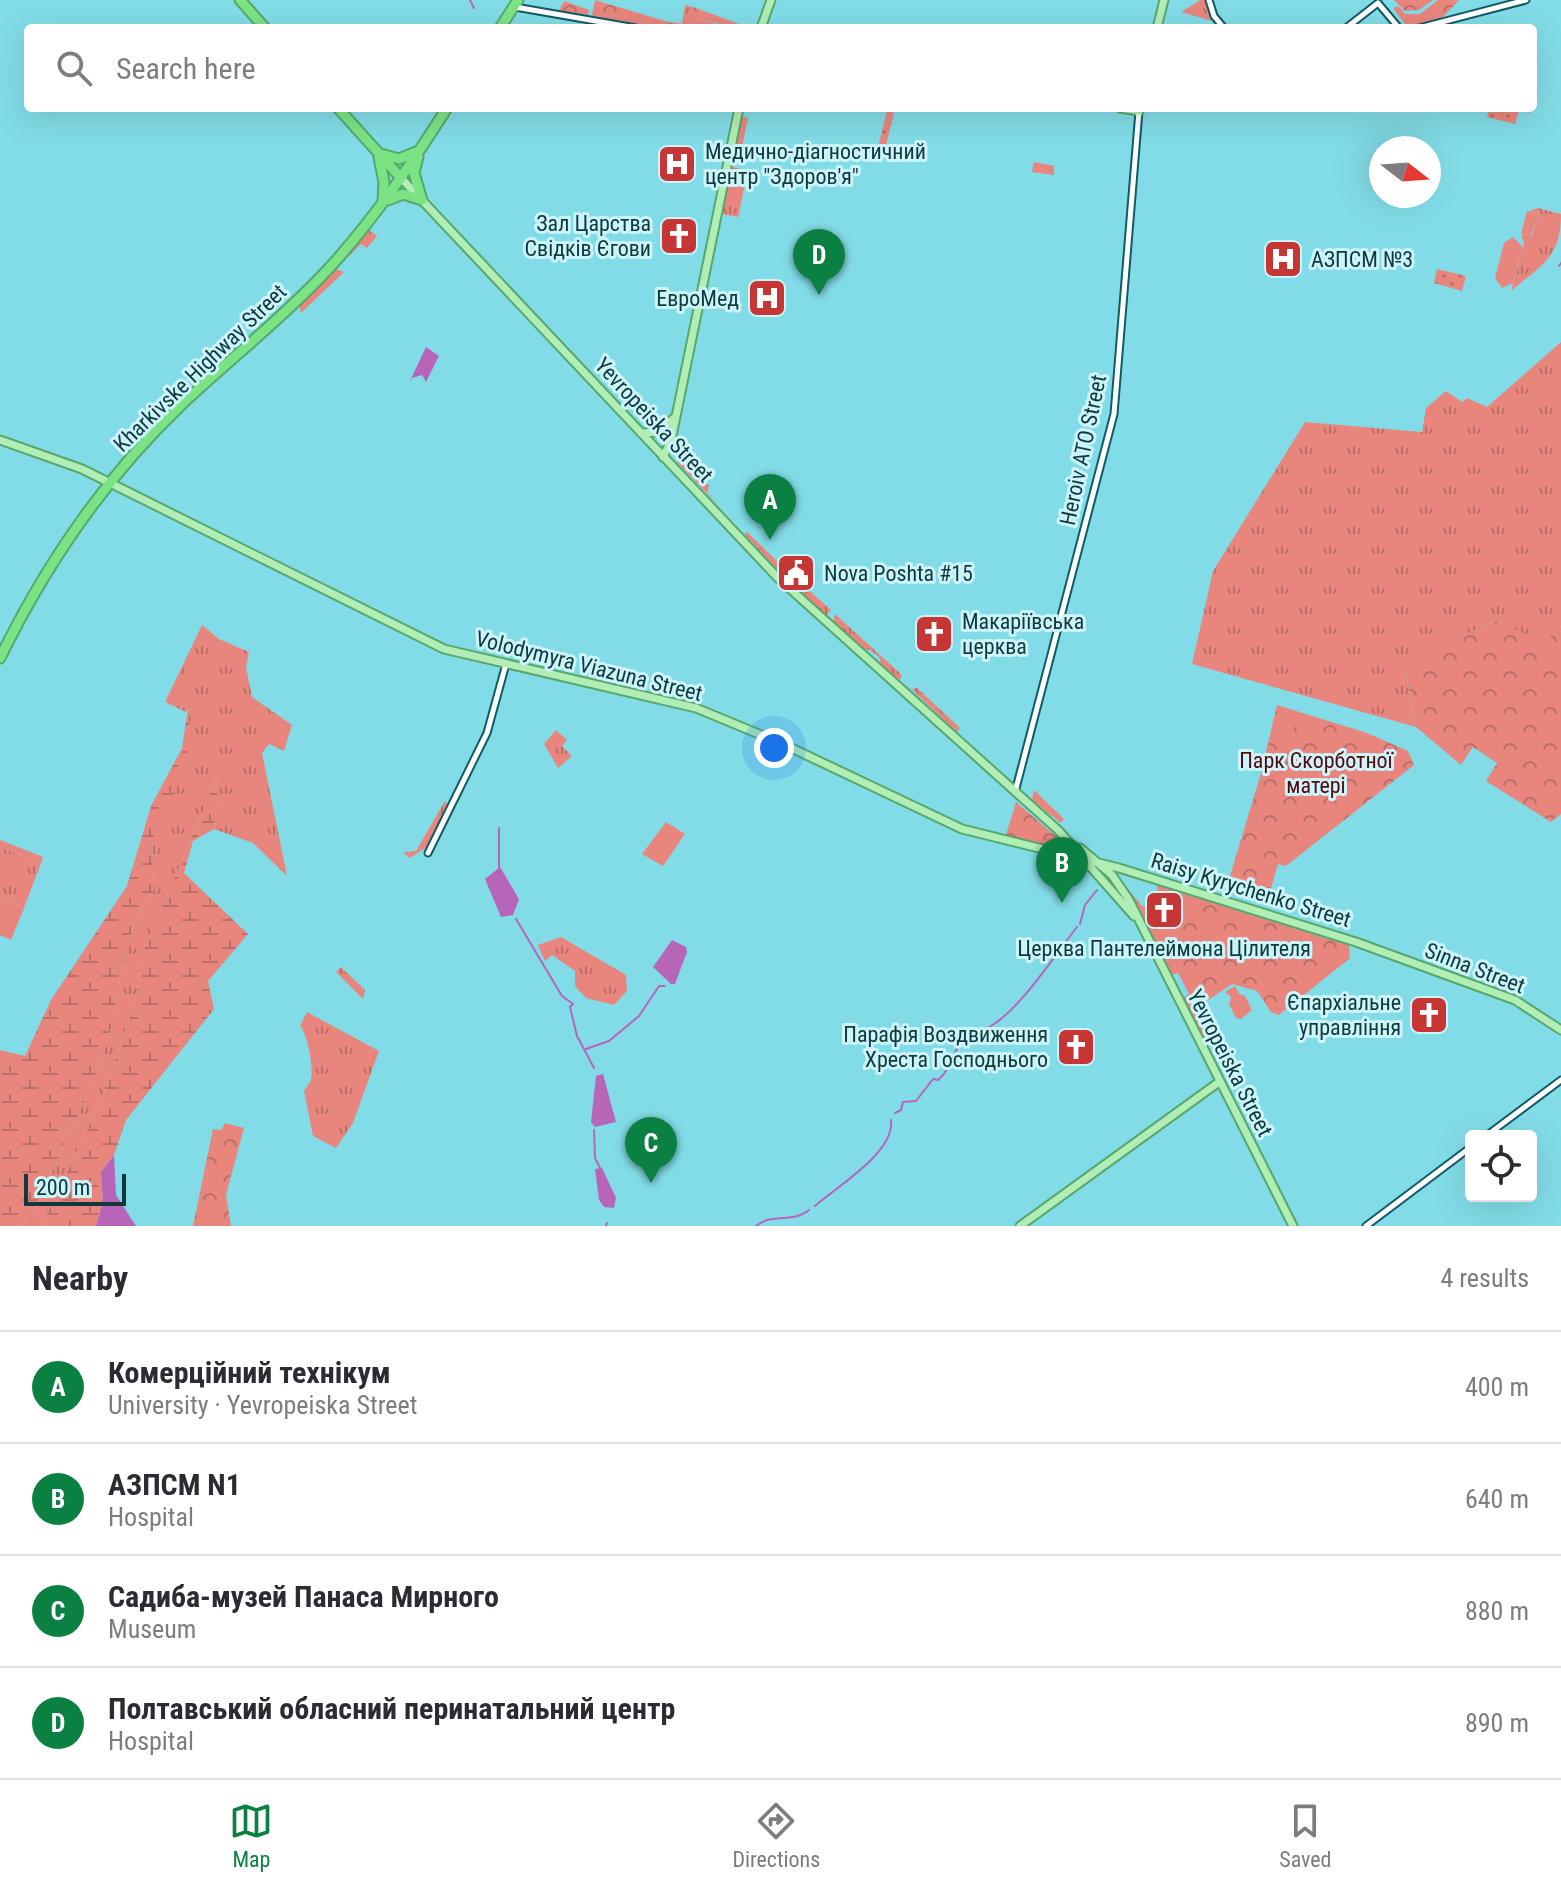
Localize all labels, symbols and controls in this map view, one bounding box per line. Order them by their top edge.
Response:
search box [24,24,1537,112]
icon: search [52,46,96,90]
text: Search here [116,51,256,86]
north arrow [1369,136,1441,208]
place label: Медично-діагностичний центр "Здоров'я" [705,139,926,189]
hospital icon: Медично-діагностичний центр "Здоров'я" [656,143,698,185]
place label: Зал Царства Cвідків Єгови [525,211,651,261]
church icon: Зал Царства Cвідків Єгови [658,215,700,257]
pin: D [793,229,845,295]
hospital icon: АЗПСМ №3 [1262,238,1304,280]
place label: АЗПСМ №3 [1311,247,1413,272]
hospital icon: ЕвроМед [746,277,788,319]
street label: Kharkivske Highway Street [109,279,291,457]
place label: ЕвроМед [656,286,739,311]
street label: Yevropeiska Street [590,353,718,487]
street label: Heroiv ATO Street [1055,372,1111,528]
pin: A [744,474,796,540]
public building icon: Nova Poshta #15 [775,552,817,594]
place label: Nova Poshta #15 [824,561,973,586]
place label: Макаріївська церква [962,609,1084,659]
church icon: Макаріївська церква [913,613,955,655]
street label: Volodymyra Viazuna Street [473,626,705,706]
your location [754,728,794,768]
park label: Парк Скорботної матері [1239,748,1395,798]
pin: B [1036,837,1088,903]
street label: Raisy Kyrychenko Street [1148,848,1354,932]
church icon: Церква Пантелеймона Цілителя [1143,889,1185,931]
place label: Церква Пантелеймона Цілителя [1017,936,1311,961]
street label: Sinna Street [1422,938,1528,998]
street label: Yevropeiska Street [1182,985,1278,1141]
place label: Єпархіальне управління [1287,990,1401,1040]
church icon: Єпархіальне управління [1408,994,1450,1036]
place label: Парафія Воздвиження Хреста Господнього [843,1022,1048,1072]
church icon: Парафія Воздвиження Хреста Господнього [1055,1026,1097,1068]
pin: C [625,1117,677,1183]
map controls [1465,1130,1537,1202]
button: locate [1465,1130,1537,1202]
scale bar [24,1170,126,1206]
text: 200 m [36,1175,90,1200]
text: Nearby [32,1258,128,1298]
text: 4 results [1440,1263,1529,1293]
text: Комерційний технікум [108,1355,391,1390]
text: A [50,1372,66,1402]
text: 400 m [1465,1372,1529,1402]
text: University · Yevropeiska Street [108,1390,417,1420]
text: АЗПСМ N1 [108,1467,241,1502]
text: B [51,1484,65,1514]
text: 640 m [1465,1484,1529,1514]
text: Hospital [108,1502,194,1532]
text: Садиба-музей Панаса Мирного [108,1579,499,1614]
text: C [51,1596,65,1626]
text: 880 m [1465,1596,1529,1626]
text: Museum [108,1614,196,1644]
text: Полтавський обласний перинатальний центр [108,1691,675,1726]
text: D [51,1708,65,1738]
text: 890 m [1465,1708,1529,1738]
text: Hospital [108,1726,194,1756]
tab: Map [229,1799,273,1872]
tab: Directions [732,1799,820,1872]
tab: Saved [1279,1799,1332,1872]

